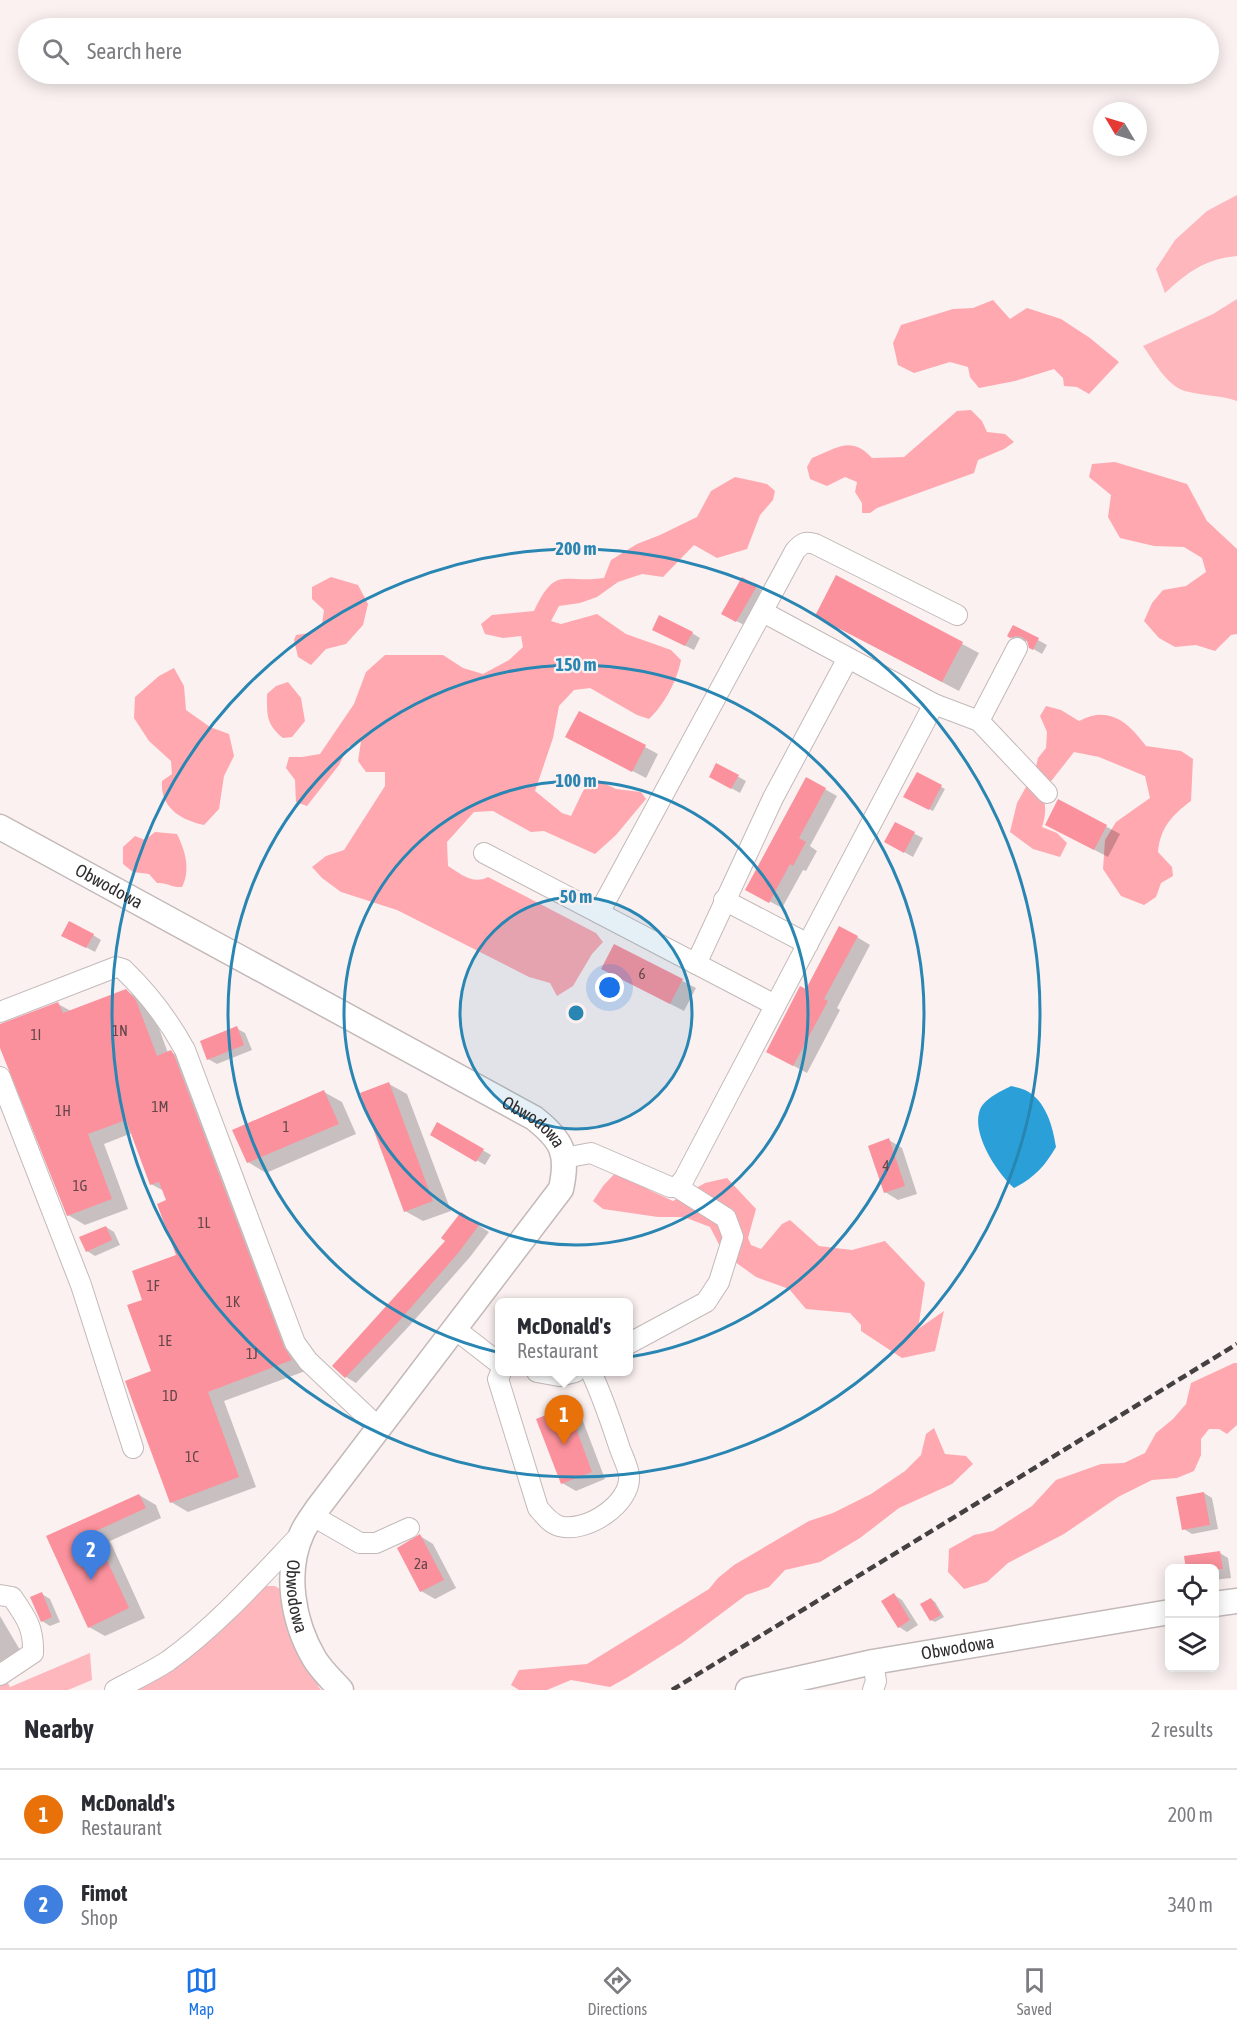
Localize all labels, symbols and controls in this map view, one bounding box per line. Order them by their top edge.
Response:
search box [18,18,1219,84]
icon: search [39,35,72,68]
text: Search here [87,38,182,64]
north arrow [1093,102,1147,156]
text: 200 m [556,538,596,559]
text: 150 m [556,654,596,675]
text: 100 m [556,770,596,791]
street label: Obwodowa [72,859,147,913]
text: 50 m [560,886,592,907]
house number: 6 [638,965,646,982]
your location [595,973,624,1002]
centre of rings [566,1003,586,1023]
house number: 1N [112,1022,128,1039]
house number: 1I [31,1026,41,1043]
street label: Obwodowa [498,1092,570,1151]
house number: 1M [151,1098,169,1115]
house number: 1H [55,1102,71,1119]
house number: 1 [282,1118,290,1135]
house number: 4 [882,1157,890,1174]
house number: 1G [72,1177,88,1194]
house number: 1L [198,1214,211,1231]
house number: 1F [146,1277,160,1294]
house number: 1K [226,1293,241,1310]
popup [495,1298,633,1376]
text: McDonald's [517,1313,611,1339]
house number: 1E [158,1332,172,1349]
text: Restaurant [517,1339,598,1362]
house number: 1J [246,1345,258,1362]
house number: 1D [162,1387,178,1404]
pin: 1 [544,1396,584,1445]
house number: 1C [185,1448,199,1465]
pin: 2 [72,1530,110,1580]
house number: 2a [414,1555,428,1572]
street label: Obwodowa [282,1559,312,1635]
map controls [1165,1564,1219,1672]
button: locate [1165,1564,1219,1618]
button: layers [1165,1618,1219,1672]
street label: Obwodowa [920,1631,996,1664]
text: Nearby [24,1714,94,1744]
text: 2 results [1151,1718,1213,1741]
text: McDonald's [81,1790,175,1816]
text: 1 [39,1803,48,1826]
text: 200 m [1168,1803,1213,1826]
text: Restaurant [81,1816,162,1839]
text: Fimot [81,1880,127,1906]
text: 2 [39,1893,48,1916]
text: 340 m [1168,1893,1213,1916]
text: Shop [81,1906,118,1929]
tab: Map [185,1964,218,2018]
tab: Directions [587,1964,647,2018]
tab: Saved [1017,1964,1052,2018]

